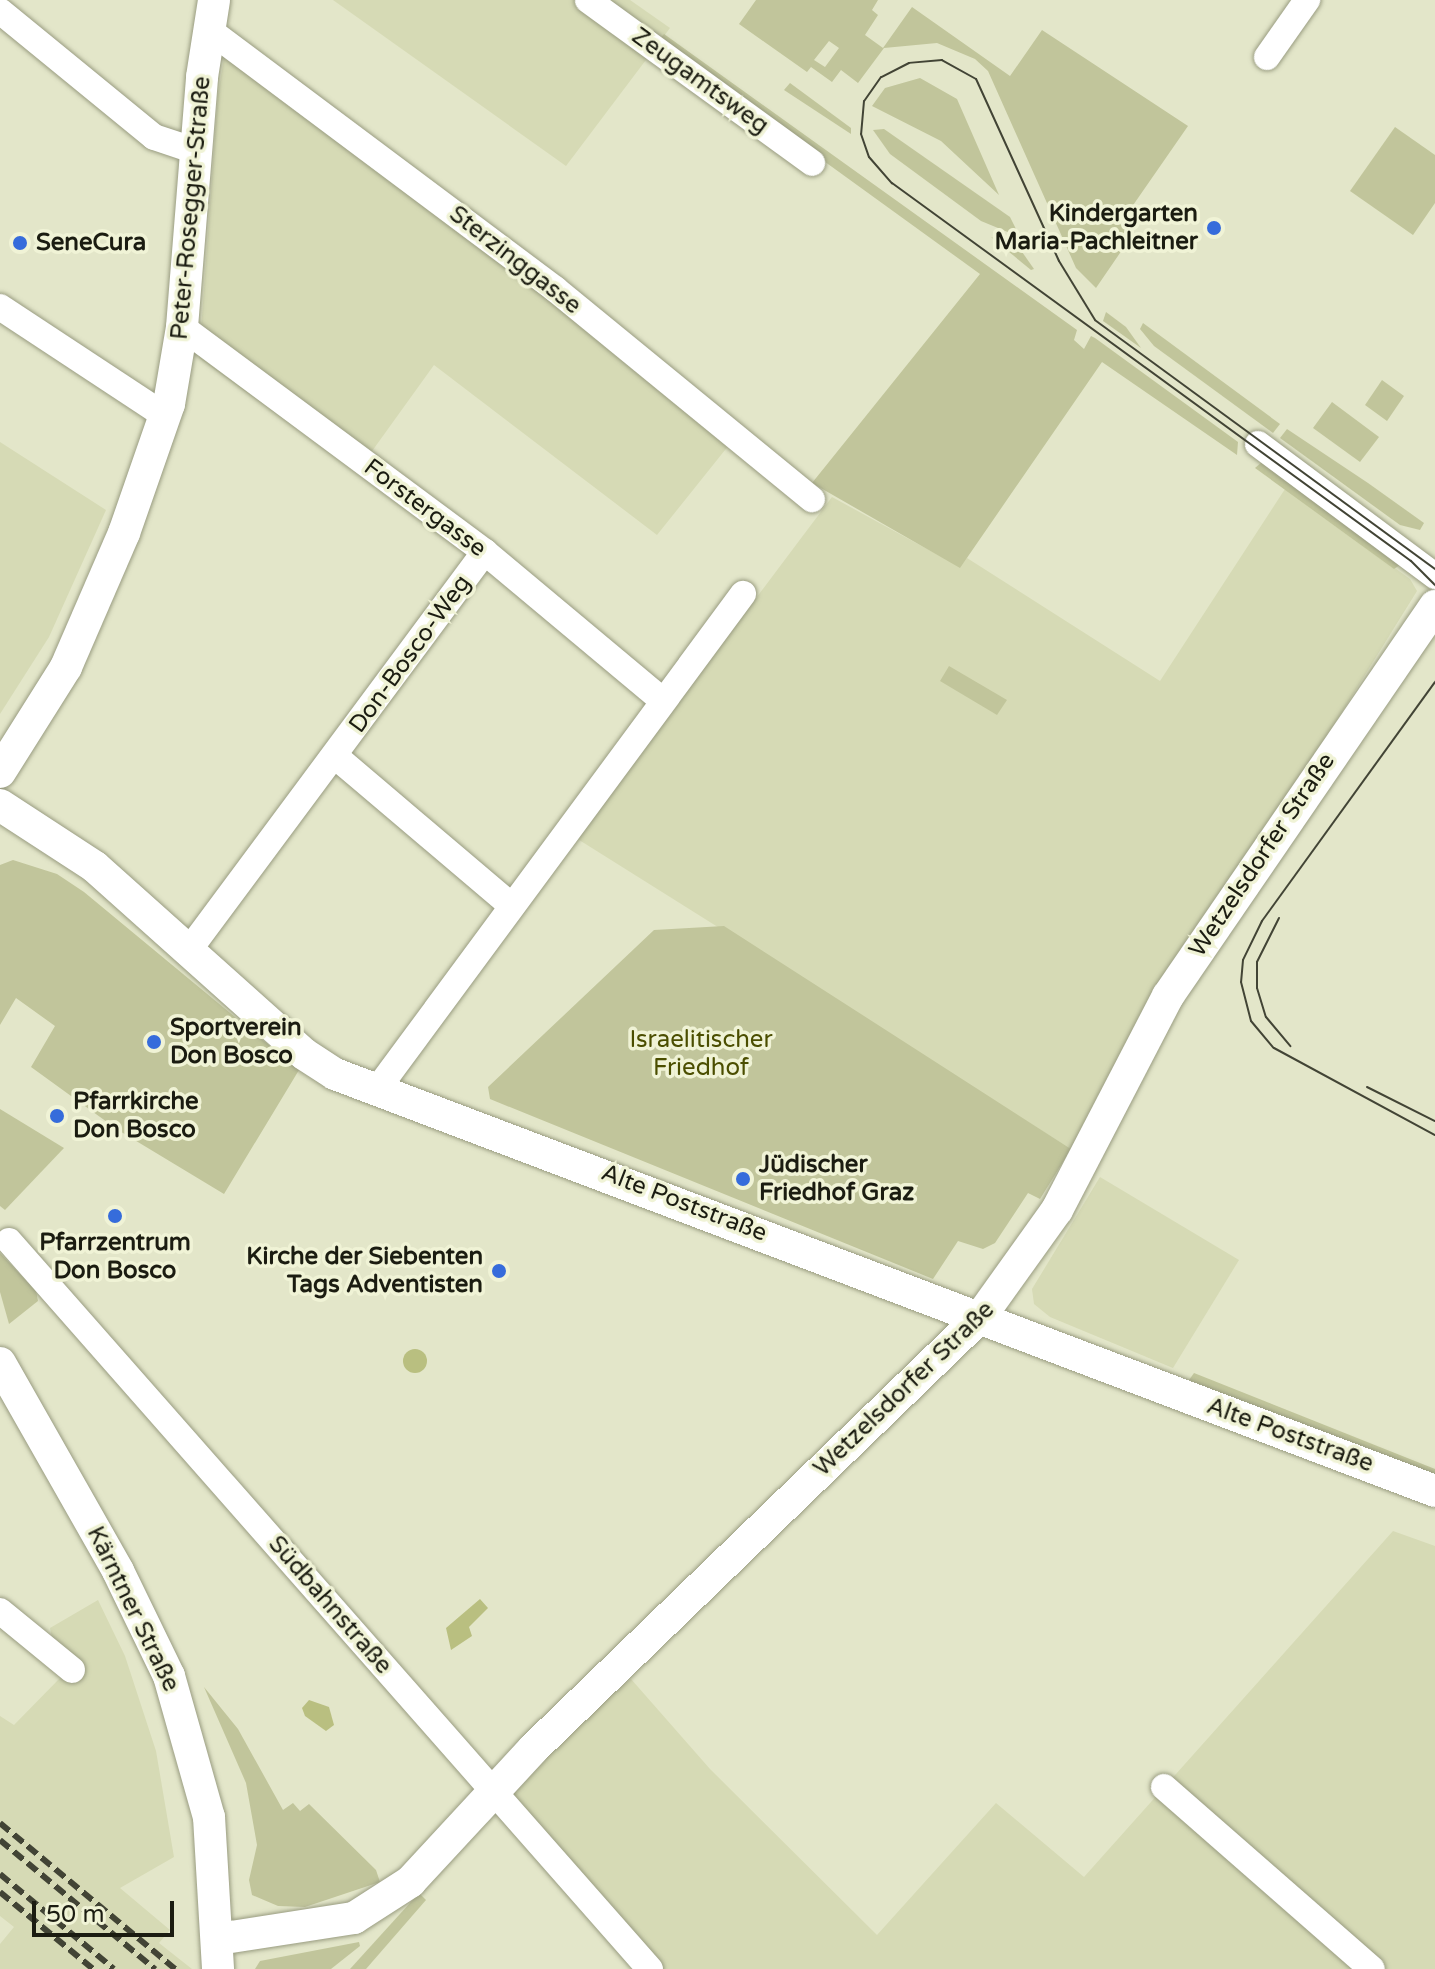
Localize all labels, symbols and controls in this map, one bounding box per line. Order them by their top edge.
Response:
street label: Zeugamtsweg [626,22,774,140]
street label: Peter-Rosegger-Straße [165,75,217,341]
street label: Sterzinggasse [443,200,587,320]
place label: Kindergarten Maria-Pachleitner [994,200,1198,256]
marker: Kindergarten Maria-Pachleitner [1205,219,1223,237]
place label: SeneCura [36,229,146,257]
marker: SeneCura [11,234,29,252]
street label: Forstergasse [358,453,492,563]
street label: Don-Bosco-Weg [343,569,477,739]
street label: Wetzelsdorfer Straße [1183,748,1341,962]
place label: Sportverein Don Bosco [170,1014,302,1070]
park label: Israelitischer Friedhof [629,1026,773,1082]
marker: Sportverein Don Bosco [145,1033,163,1051]
place label: Pfarrkirche Don Bosco [73,1088,199,1144]
marker: Pfarrkirche Don Bosco [48,1107,66,1125]
place label: Jüdischer Friedhof Graz [759,1151,914,1207]
street label: Alte Poststraße [597,1158,771,1248]
marker: Jüdischer Friedhof Graz [734,1170,752,1188]
marker: Pfarrzentrum Don Bosco [106,1207,124,1225]
place label: Pfarrzentrum Don Bosco [39,1229,191,1285]
place label: Kirche der Siebenten Tags Adventisten [246,1243,483,1299]
marker: Kirche der Siebenten Tags Adventisten [490,1262,508,1280]
street label: Wetzelsdorfer Straße [808,1295,1000,1483]
street label: Alte Poststraße [1203,1392,1377,1478]
street label: Kärntner Straße [81,1522,185,1696]
street label: Südbahnstraße [262,1530,398,1680]
scale bar [36,1885,178,1935]
text: 50 m [46,1900,104,1929]

